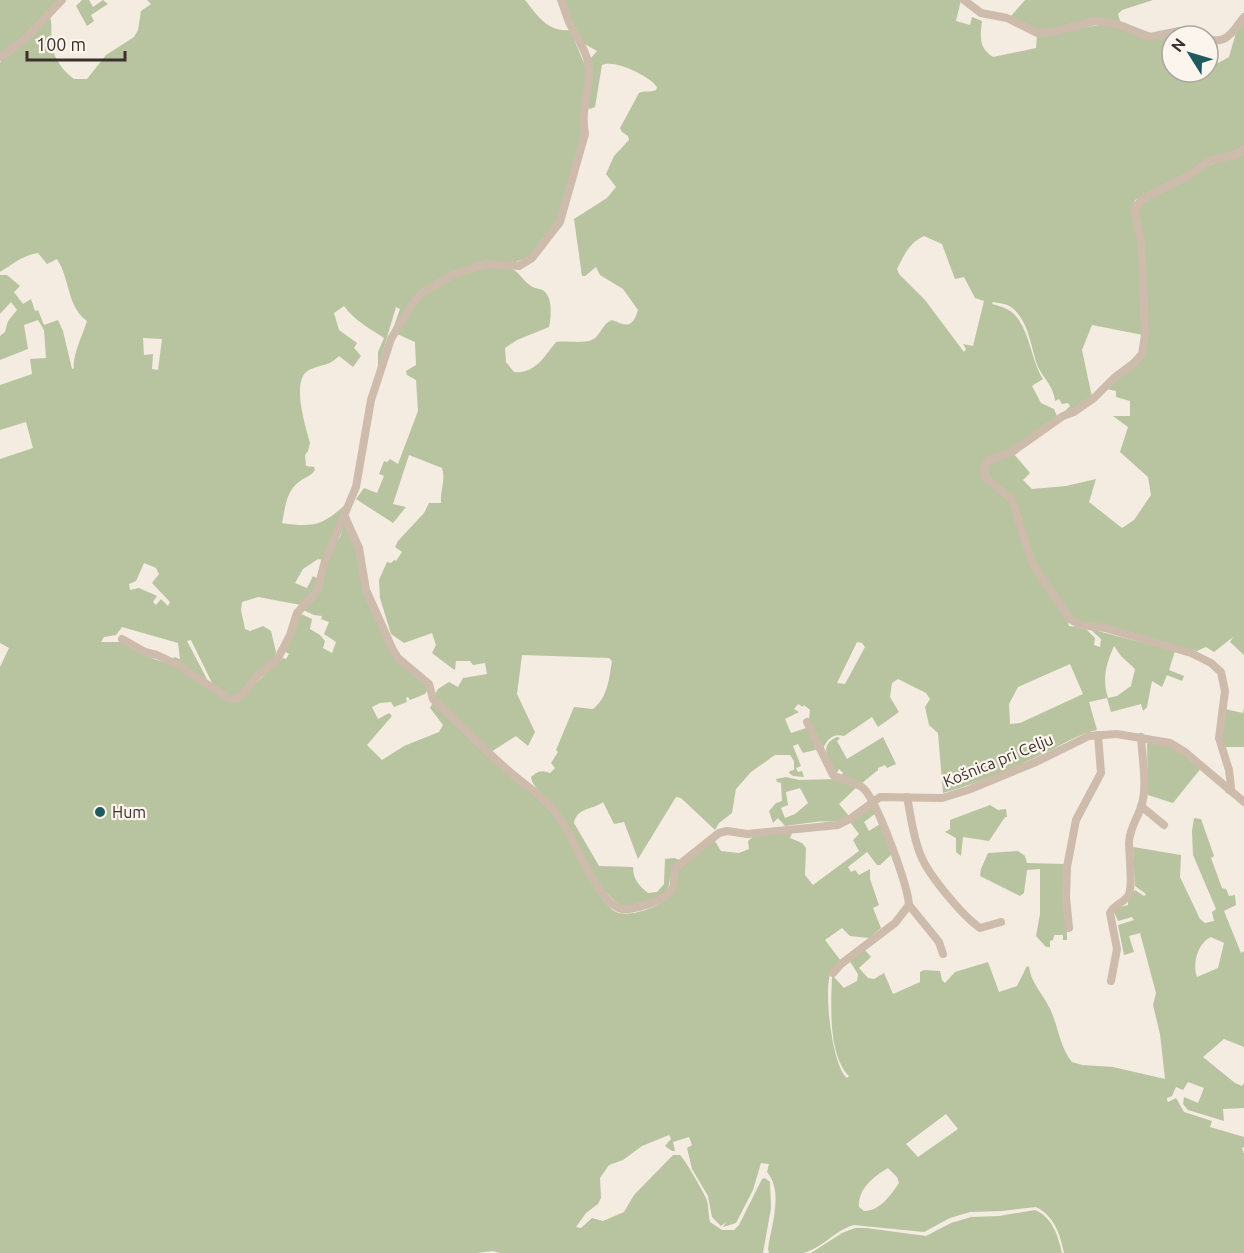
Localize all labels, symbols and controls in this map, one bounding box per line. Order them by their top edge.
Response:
scale bar [27,24,124,62]
north arrow [1160,24,1220,84]
text: 100 m [36,34,86,54]
text: N [1167,35,1189,55]
street label: Košnica pri Celju [940,730,1056,790]
place label: Hum [112,803,146,821]
marker: Hum [93,805,107,819]

